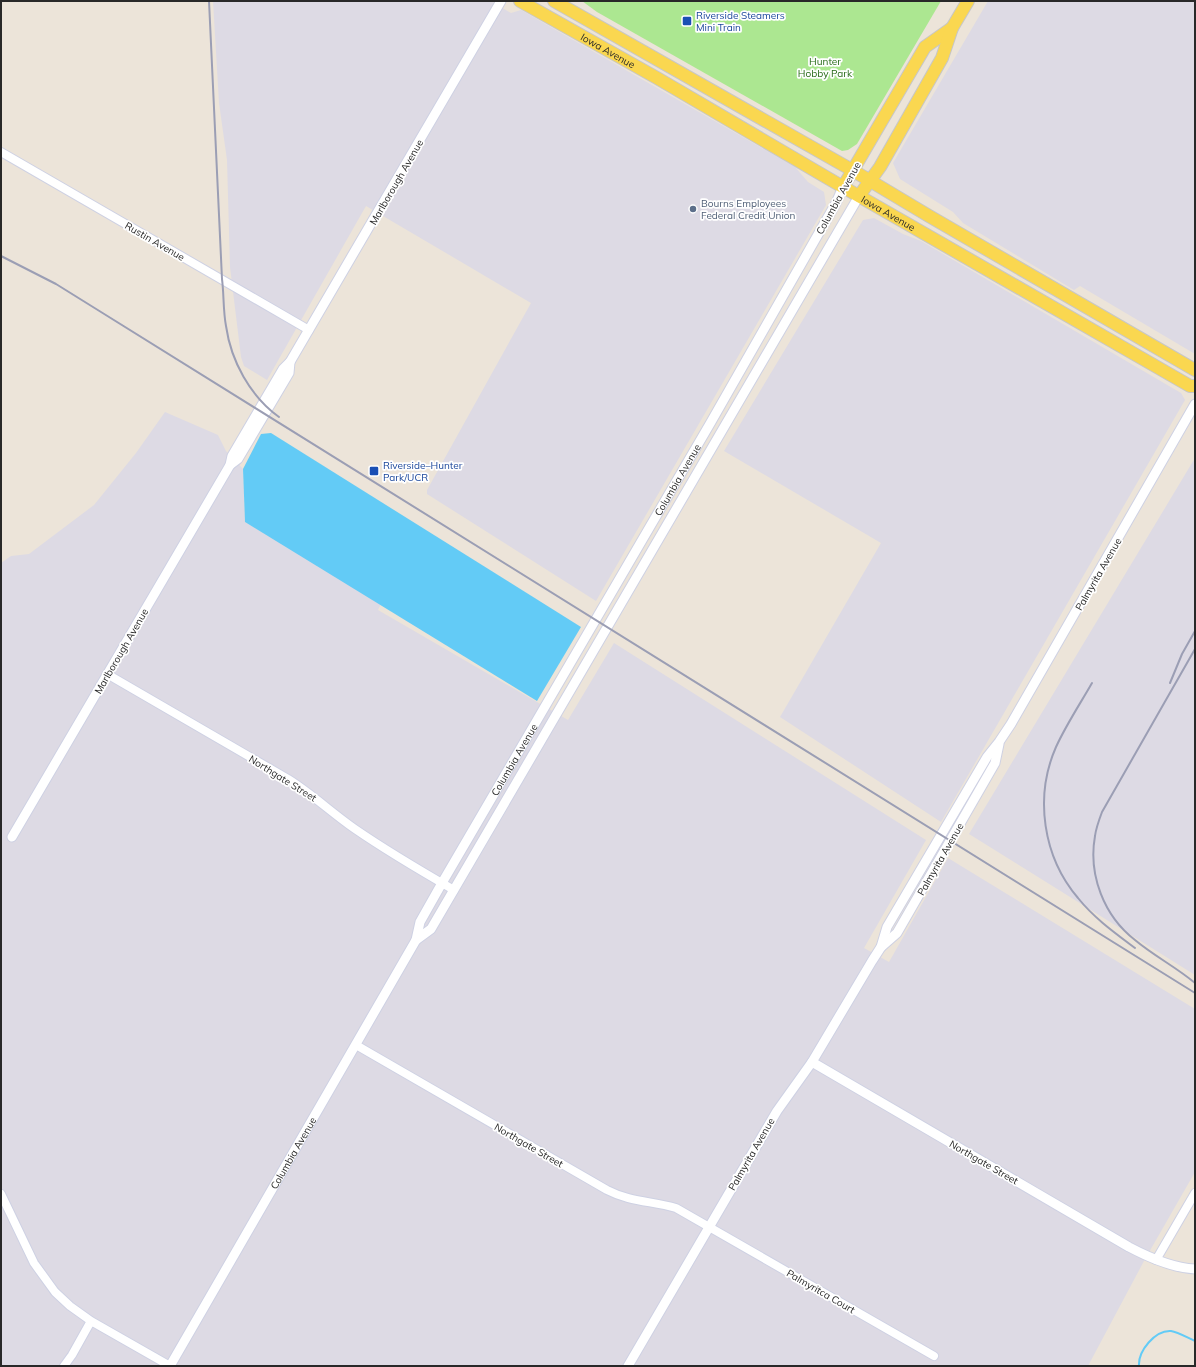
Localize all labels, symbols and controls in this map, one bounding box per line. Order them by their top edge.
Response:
place label: Riverside Steamers Mini Train [696,9,785,34]
marker: Riverside Steamers Mini Train [681,15,693,27]
street label: Iowa Avenue [578,30,637,71]
park label: Hunter Hobby Park [798,55,853,80]
street label: Marlborough Avenue [367,137,426,227]
street label: Columbia Avenue [813,160,864,237]
street label: Iowa Avenue [859,193,918,234]
place label: Bourns Employees Federal Credit Union [701,197,795,222]
marker: Bourns Employees Federal Credit Union [688,204,698,214]
street label: Rustin Avenue [123,219,187,264]
street label: Columbia Avenue [652,442,704,518]
place label: Riverside–Hunter Park/UCR [383,459,463,484]
marker: Riverside–Hunter Park/UCR [368,465,380,477]
street label: Palmyrita Avenue [1072,536,1124,613]
street label: Marlborough Avenue [92,606,151,696]
street label: Columbia Avenue [488,722,540,798]
street label: Northgate Street [246,752,320,805]
street label: Palmyrita Avenue [914,821,966,898]
street label: Columbia Avenue [268,1115,319,1192]
street label: Palmyrita Avenue [725,1116,777,1193]
street label: Northgate Street [492,1120,566,1171]
street label: Northgate Street [947,1137,1021,1188]
street label: Palmyritca Court [784,1267,858,1317]

